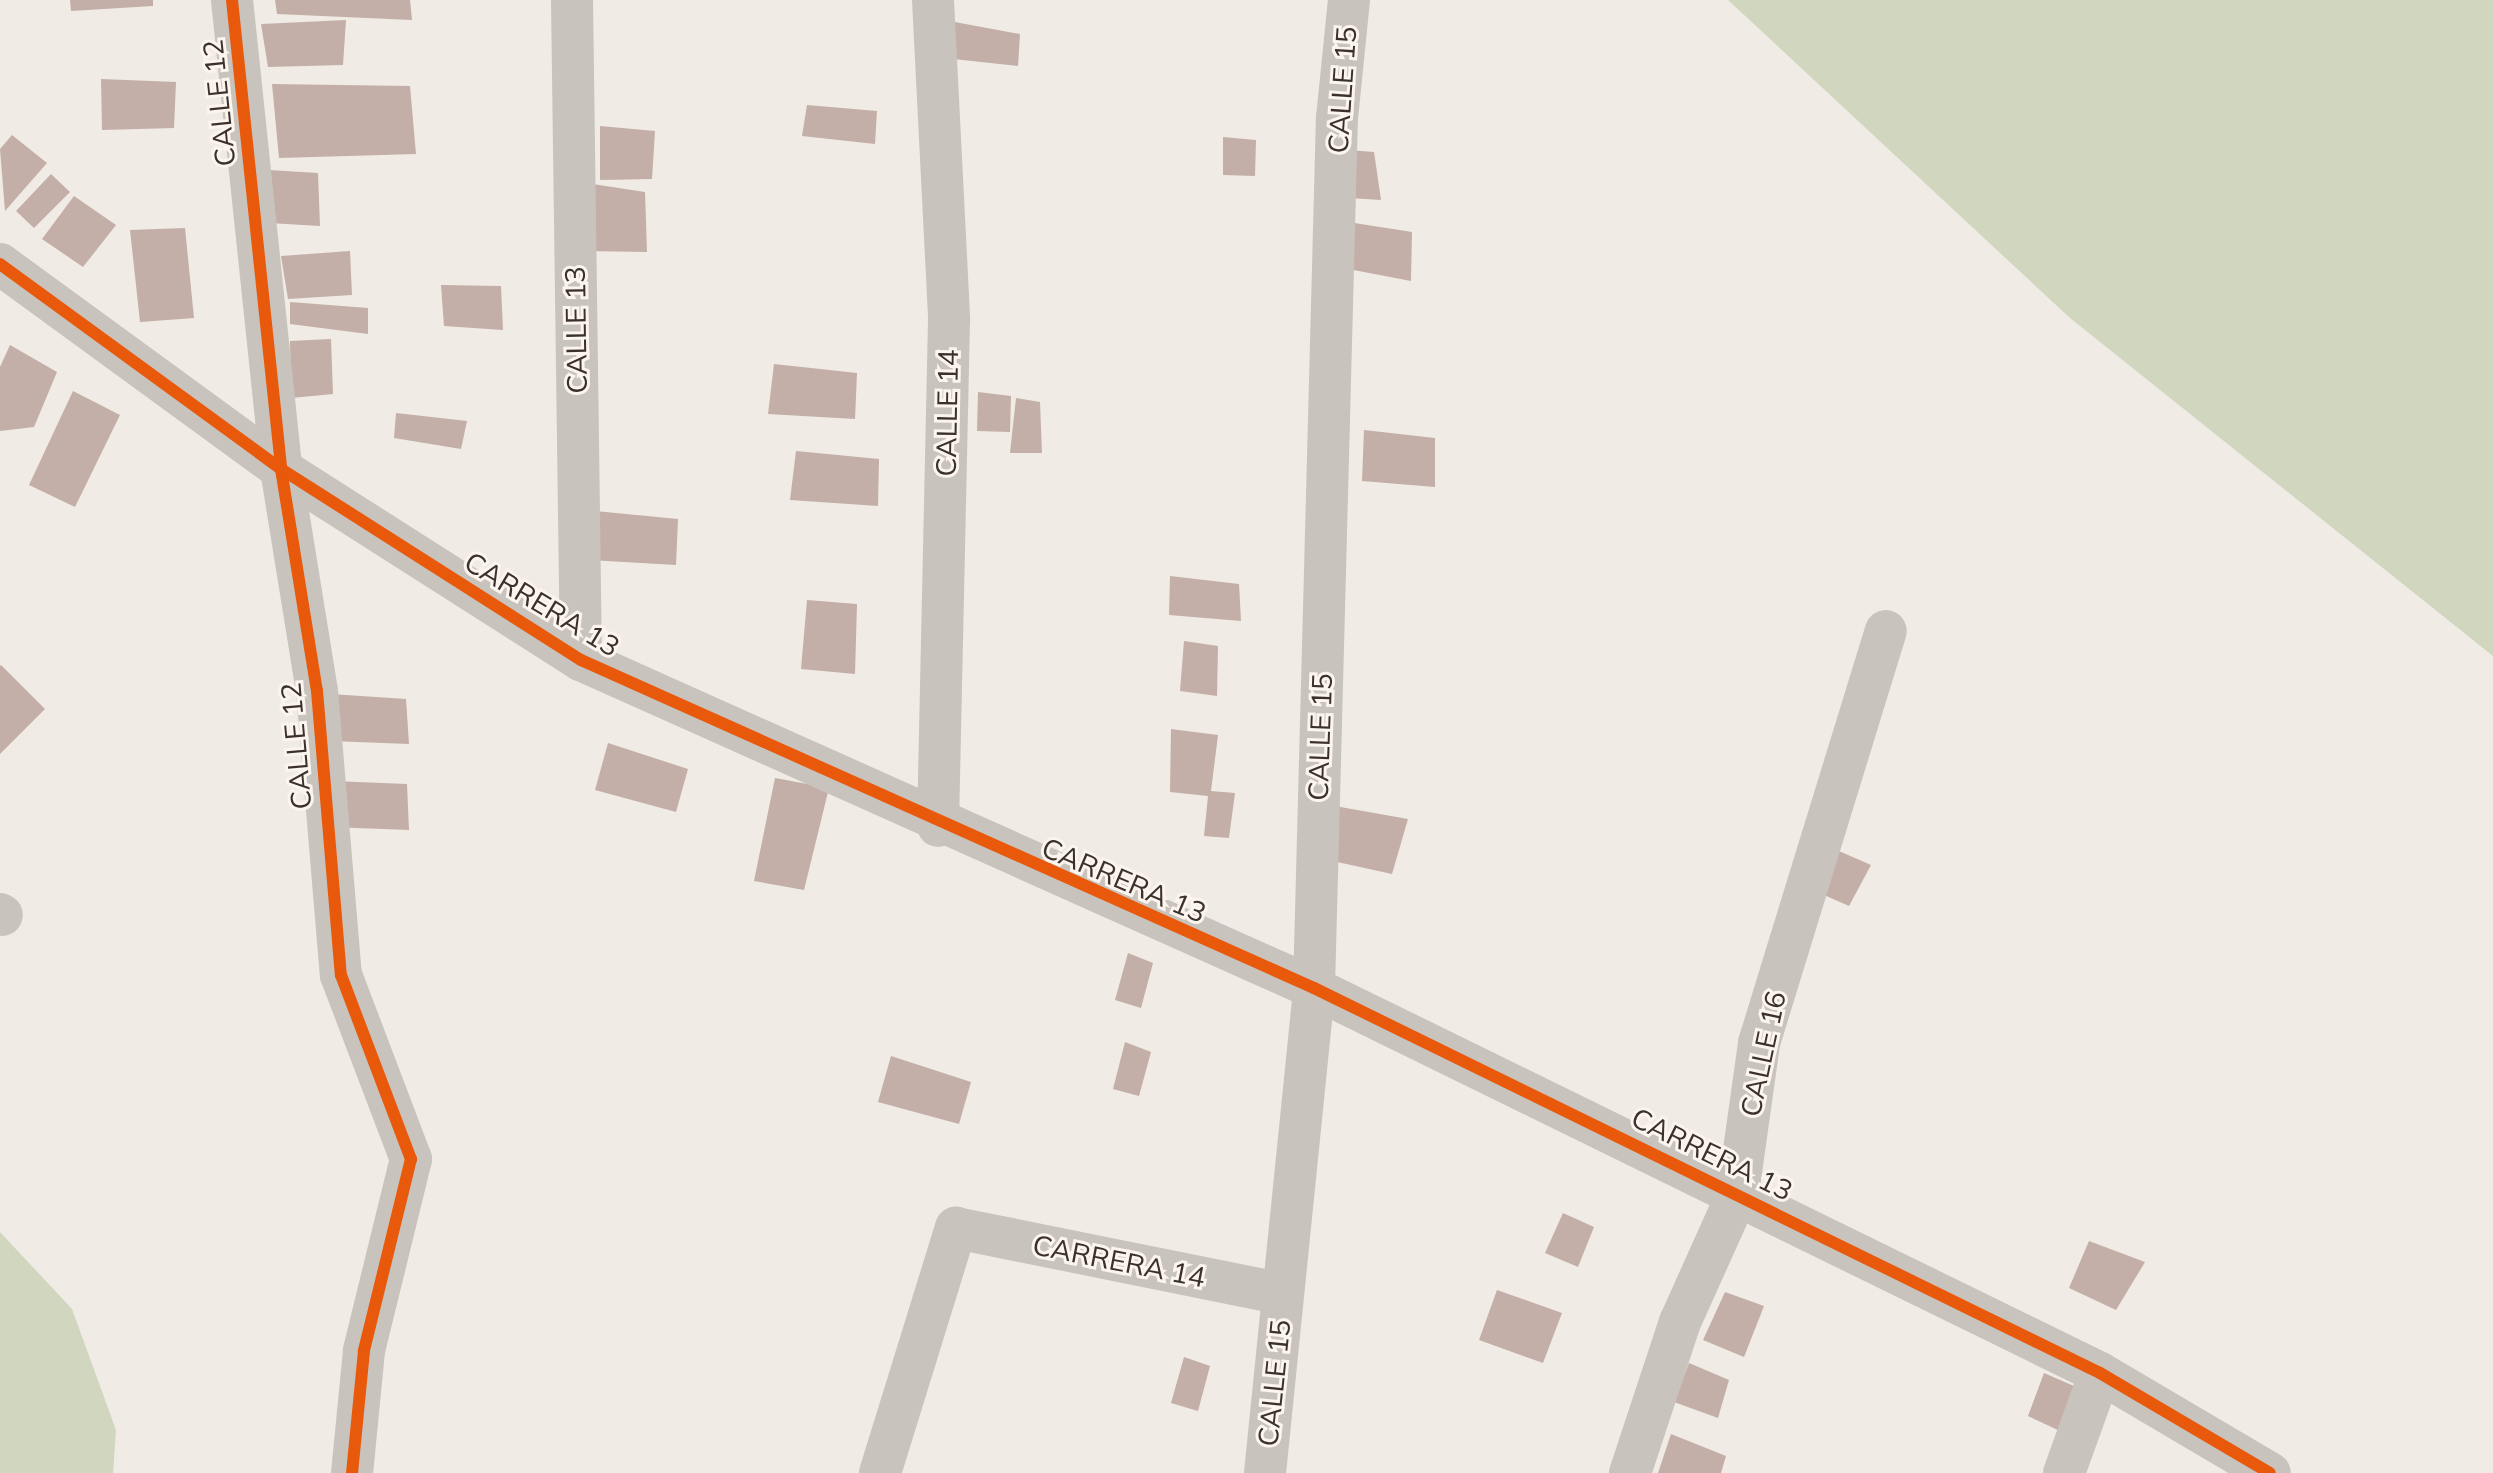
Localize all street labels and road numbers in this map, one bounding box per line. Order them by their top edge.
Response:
street label: CALLE 15 [1321,25,1363,155]
street label: CALLE 12 [196,38,242,168]
street label: CALLE 13 [558,266,594,394]
street label: CALLE 14 [929,349,965,477]
street label: CARRERA 13 [458,545,626,663]
street label: CALLE 15 [1301,673,1339,801]
street label: CALLE 12 [274,681,318,811]
street label: CARRERA 13 [1037,830,1211,930]
street label: CALLE 16 [1733,988,1793,1120]
street label: CARRERA 13 [1626,1101,1798,1207]
street label: CARRERA 14 [1030,1228,1208,1294]
street label: CALLE 15 [1251,1318,1297,1448]

